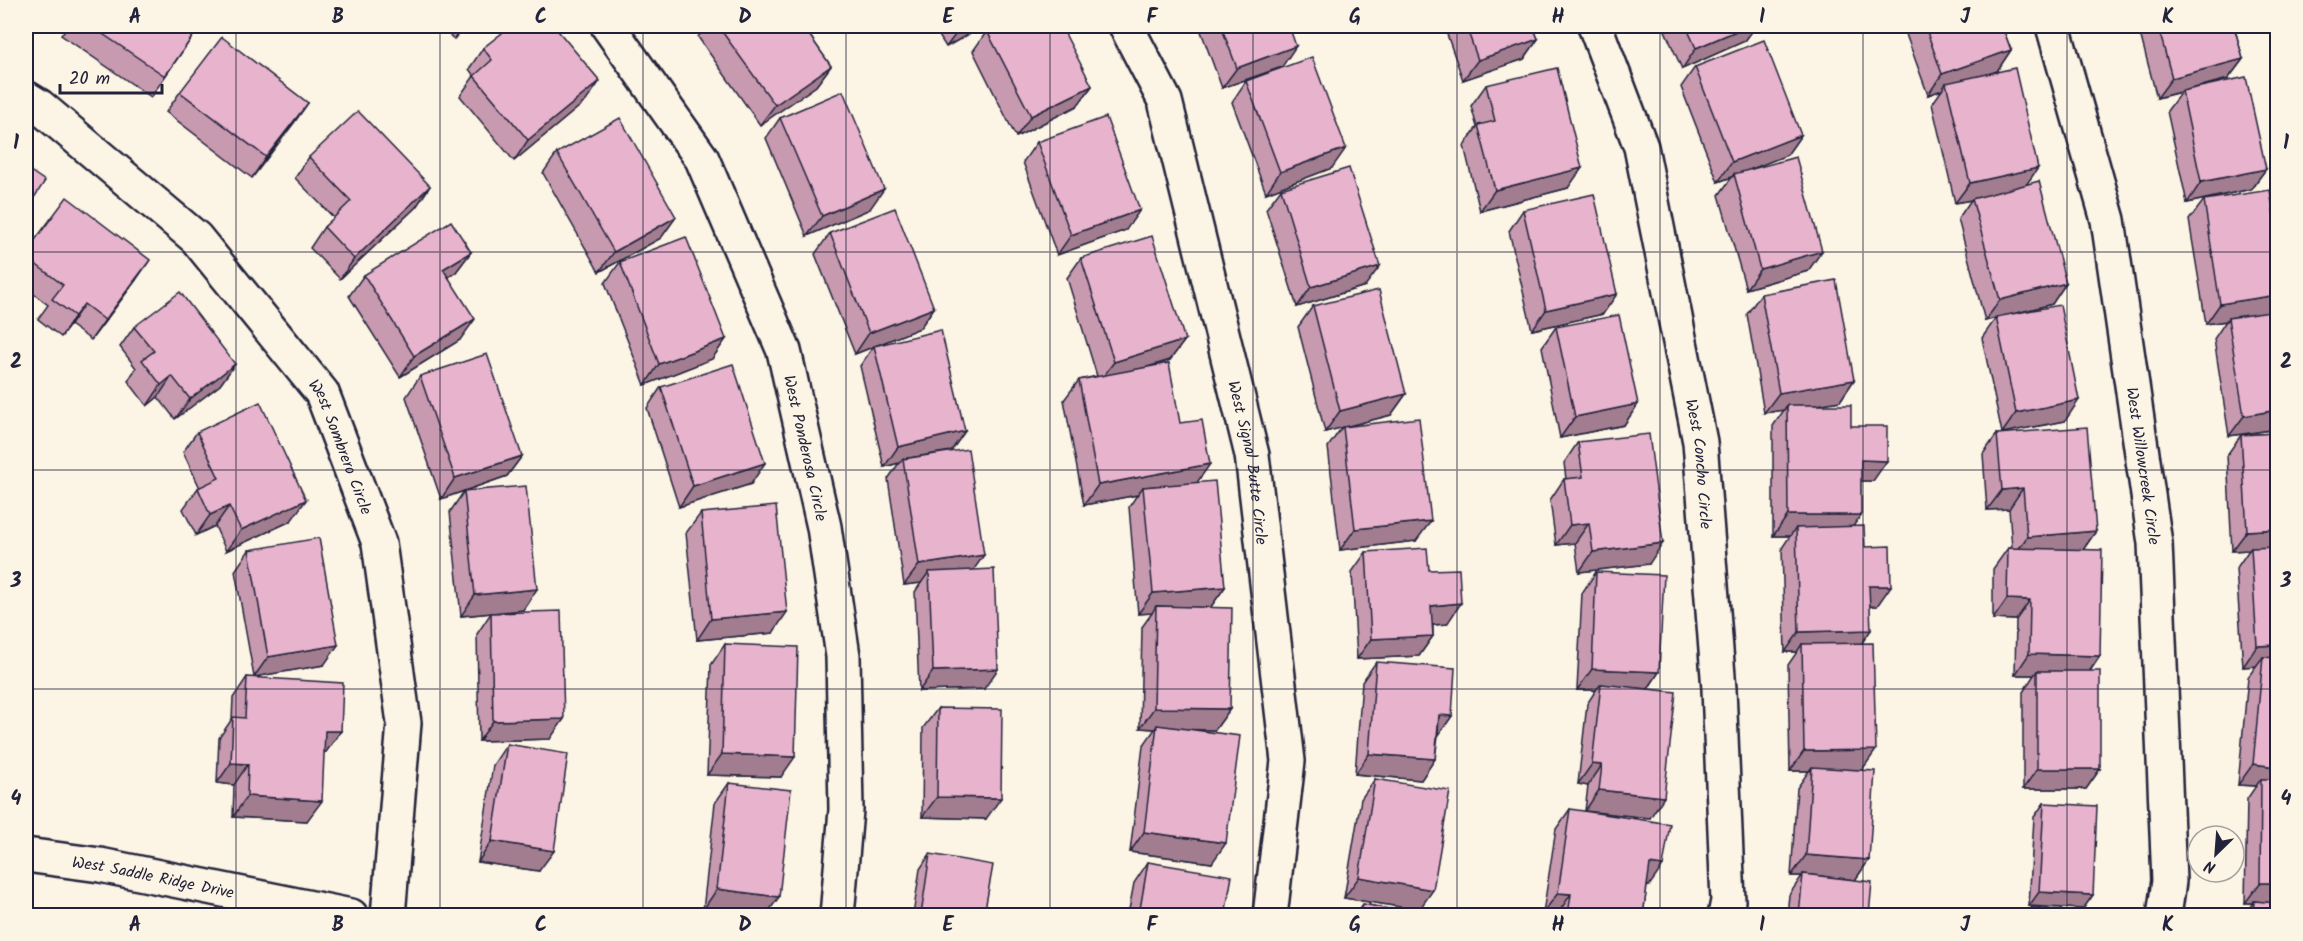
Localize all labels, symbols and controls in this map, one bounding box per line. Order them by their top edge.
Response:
text: A [129,2,141,34]
text: B [332,2,344,34]
text: C [535,2,547,34]
text: D [738,2,752,34]
text: E [942,2,954,34]
text: F [1147,2,1159,34]
text: G [1349,2,1361,34]
text: H [1551,2,1565,34]
text: I [1759,2,1765,34]
text: J [1960,2,1971,34]
text: K [2162,2,2174,34]
scale bar [60,57,162,95]
text: 20 m [69,65,110,94]
text: 1 [13,128,19,160]
text: 1 [2283,128,2289,160]
text: 2 [10,347,22,379]
text: 2 [2280,347,2292,379]
street label: West Ponderosa Circle [776,373,833,524]
street label: West Sombrero Circle [301,374,378,519]
street label: West Signal Butte Circle [1220,378,1273,546]
street label: West Willowcreek Circle [2118,385,2166,546]
street label: West Concho Circle [1678,397,1718,530]
text: 3 [10,566,22,598]
text: 3 [2280,566,2292,598]
text: 4 [11,784,22,816]
text: 4 [2281,784,2292,816]
north arrow [2186,824,2246,884]
street label: West Saddle Ridge Drive [70,850,236,906]
text: N [2200,853,2220,880]
text: A [129,910,141,941]
text: B [332,910,344,941]
text: C [535,910,547,941]
text: D [738,910,752,941]
text: E [942,910,954,941]
text: F [1147,910,1159,941]
text: G [1349,910,1361,941]
text: H [1551,910,1565,941]
text: I [1759,910,1765,941]
text: J [1960,910,1971,941]
text: K [2162,910,2174,941]

